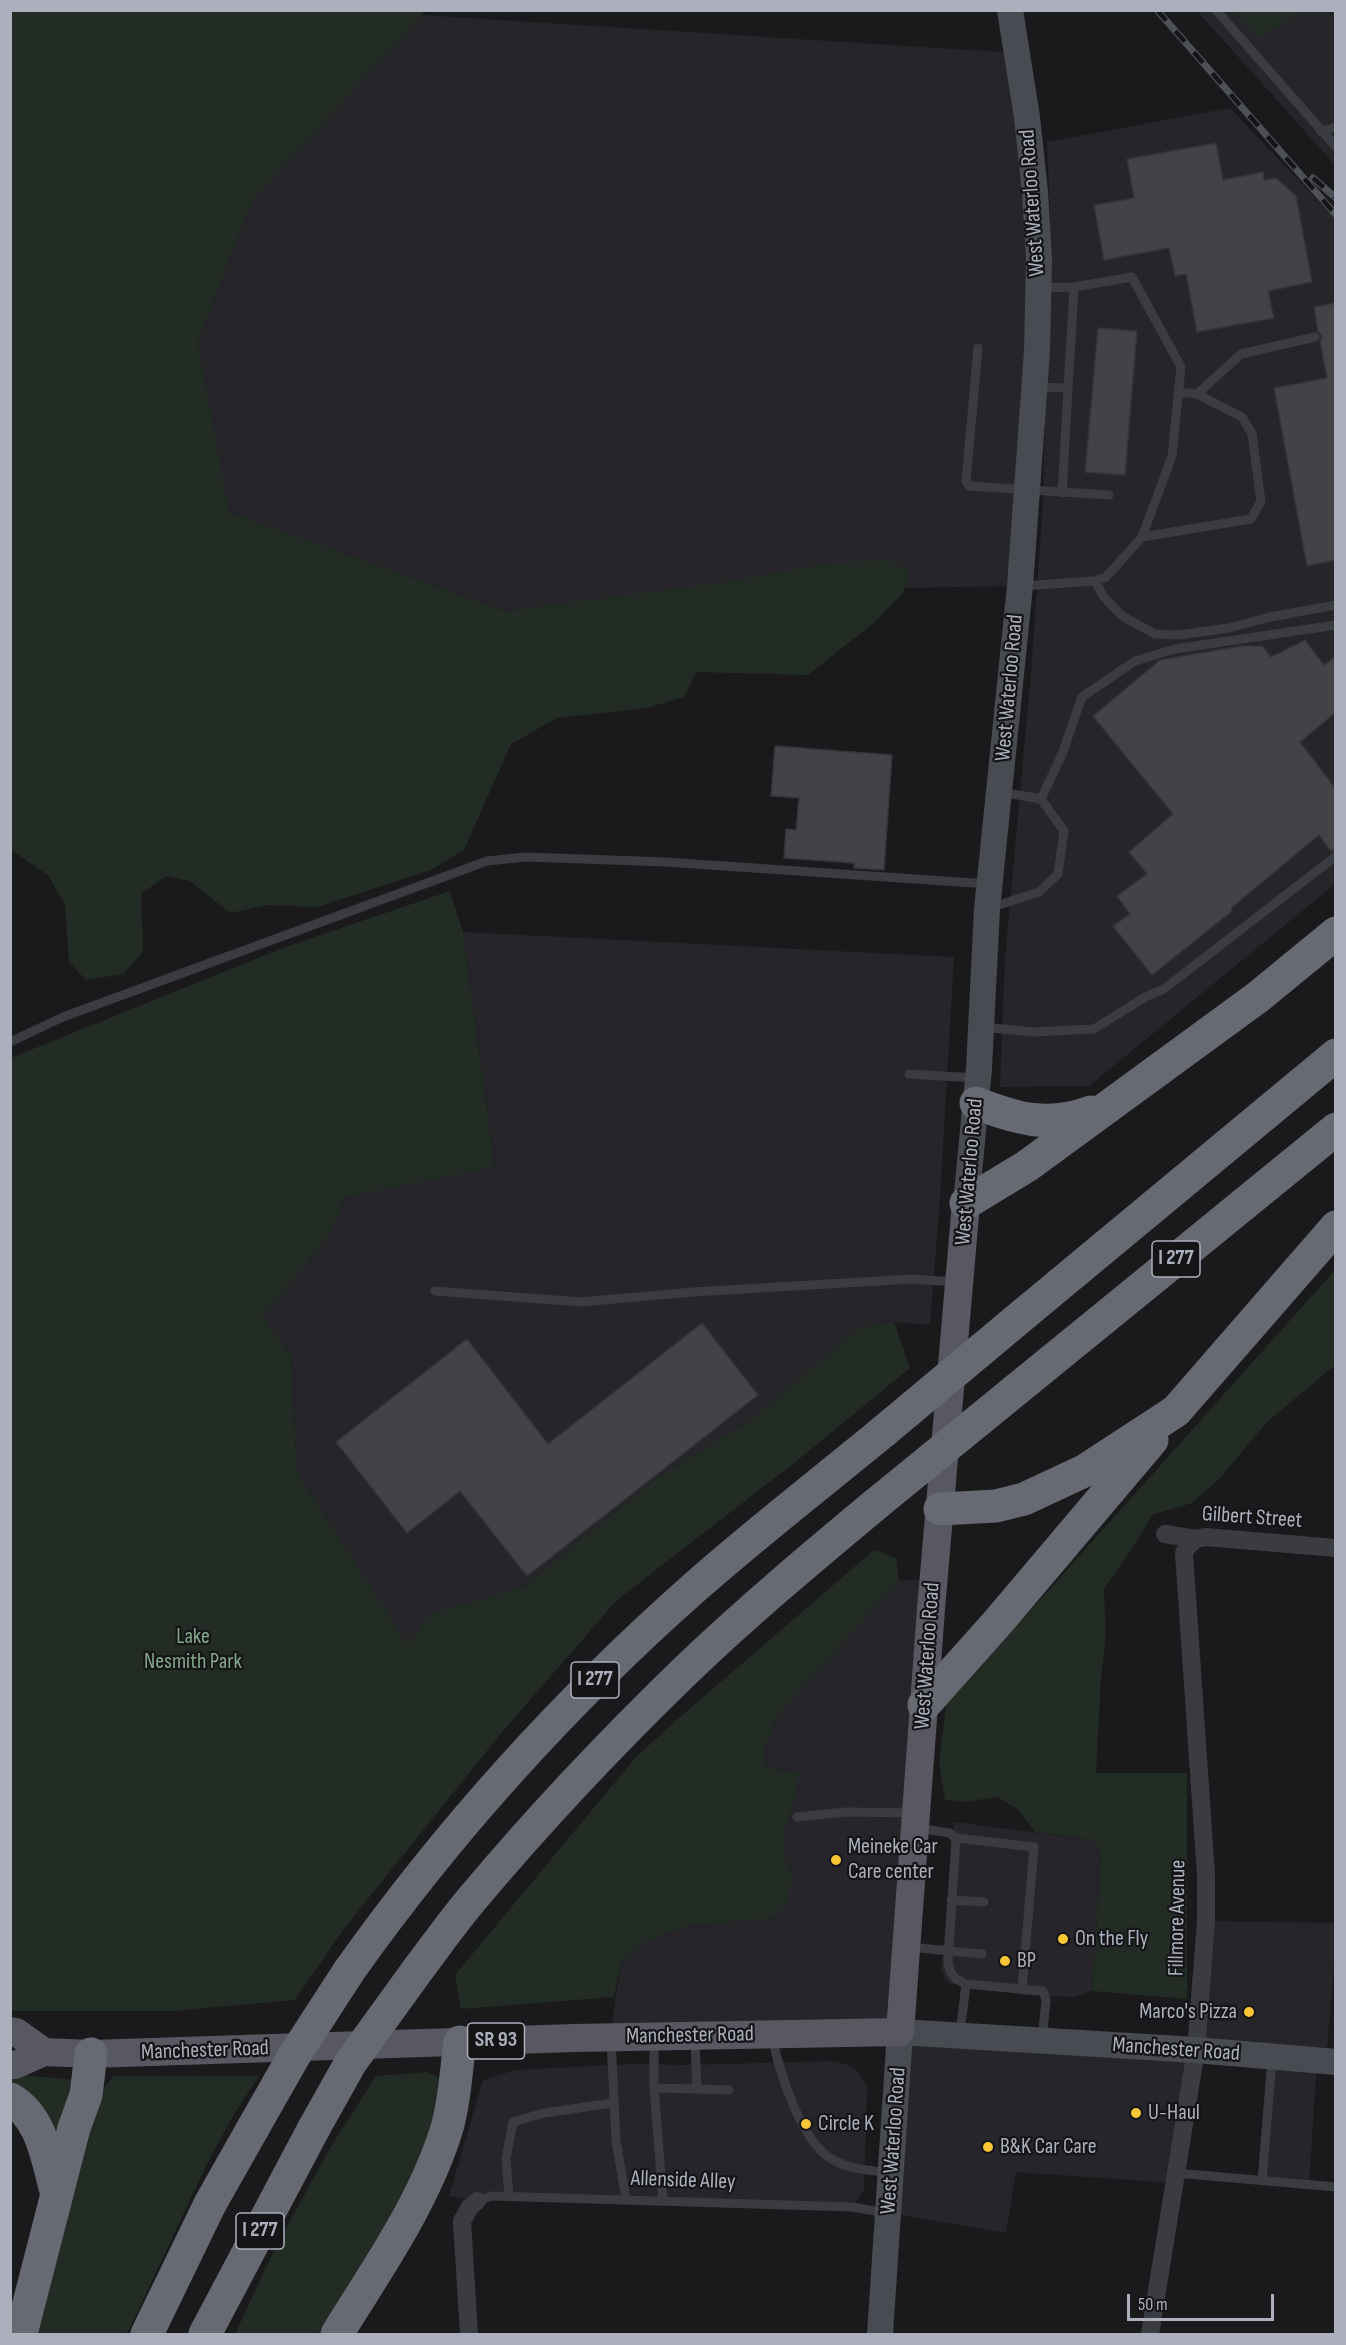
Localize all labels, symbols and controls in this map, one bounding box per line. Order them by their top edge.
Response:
street label: West Waterloo Road [1015,129,1051,277]
street label: West Waterloo Road [990,613,1030,763]
street label: West Waterloo Road [950,1097,990,1247]
road number: I 277 [1152,1241,1200,1277]
street label: Gilbert Street [1201,1501,1303,1535]
street label: West Waterloo Road [910,1582,946,1730]
park label: Lake Nesmith Park [144,1624,242,1676]
road number: I 277 [571,1662,619,1698]
place label: Meineke Car Care center [848,1834,938,1886]
marker: Meineke Car Care center [829,1853,843,1867]
street label: Fillmore Avenue [1164,1860,1192,1976]
place label: On the Fly [1075,1926,1148,1952]
marker: On the Fly [1056,1932,1070,1946]
place label: BP [1017,1948,1036,1974]
marker: BP [998,1954,1012,1968]
place label: Marco's Pizza [1139,1999,1237,2025]
marker: Marco's Pizza [1242,2005,1256,2019]
street label: Manchester Road [626,2022,754,2050]
road number: SR 93 [468,2023,524,2059]
street label: Manchester Road [1111,2032,1241,2068]
street label: Manchester Road [141,2036,269,2066]
street label: West Waterloo Road [876,2067,912,2215]
place label: U-Haul [1148,2100,1200,2126]
marker: U-Haul [1129,2106,1143,2120]
place label: Circle K [818,2111,874,2137]
marker: Circle K [799,2117,813,2131]
place label: B&K Car Care [1000,2134,1097,2160]
marker: B&K Car Care [981,2140,995,2154]
street label: Allenside Alley [630,2166,736,2196]
road number: I 277 [236,2213,284,2249]
scale bar [1130,2282,1277,2320]
text: 50 m [1138,2294,1168,2315]

